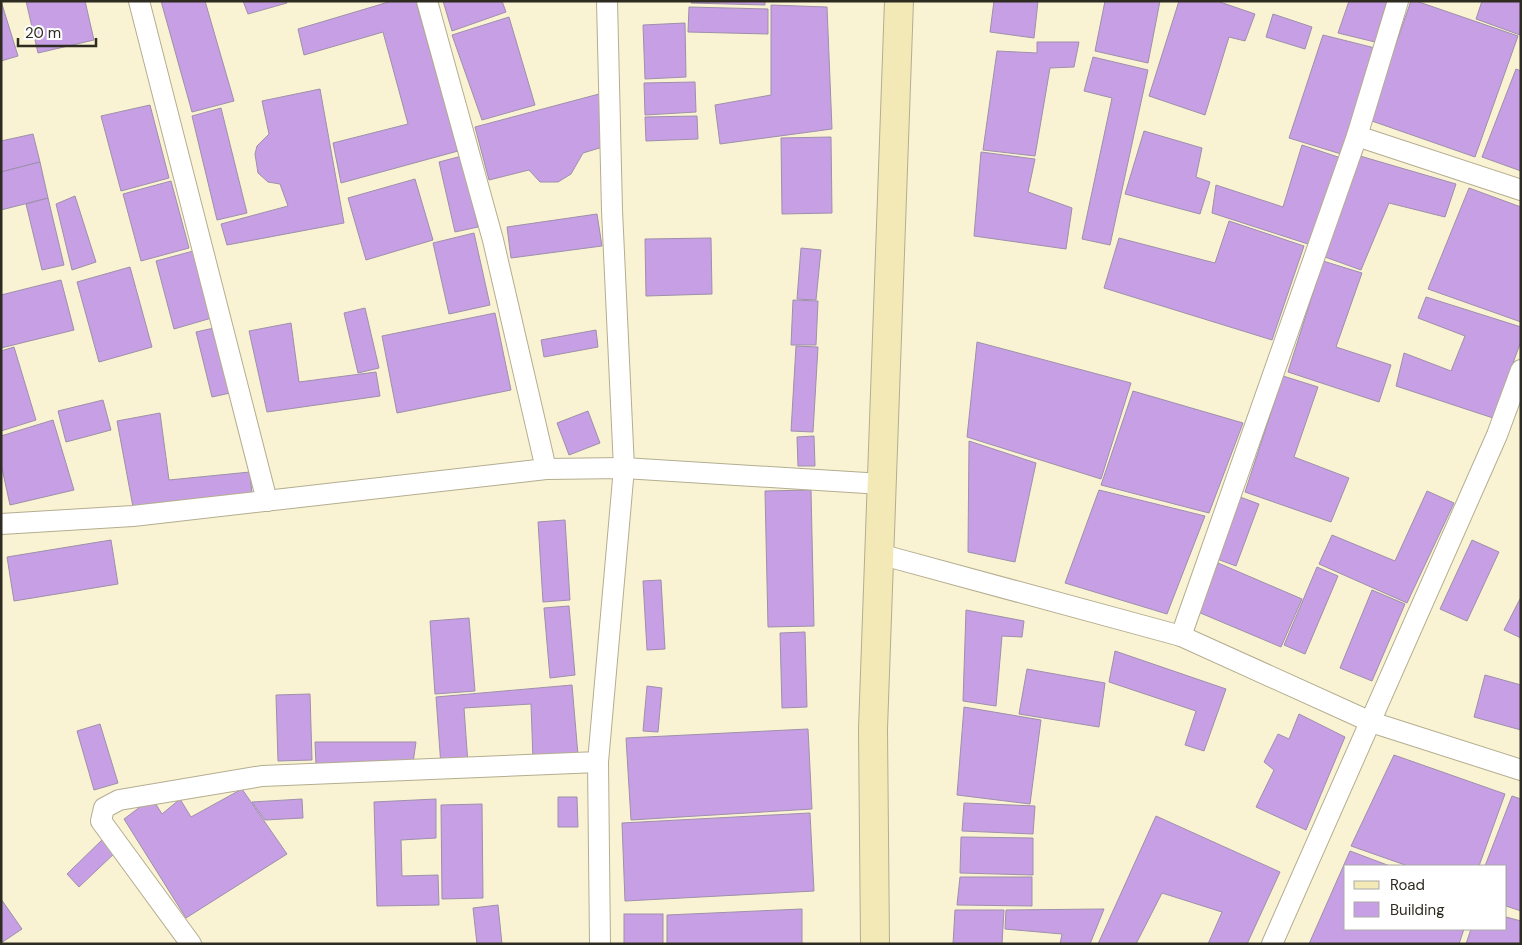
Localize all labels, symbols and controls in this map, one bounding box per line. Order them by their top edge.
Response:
scale bar [18,15,95,47]
text: 20 m [25,23,61,43]
legend [1344,865,1507,930]
text: Road [1390,875,1425,895]
text: Building [1390,900,1445,920]

